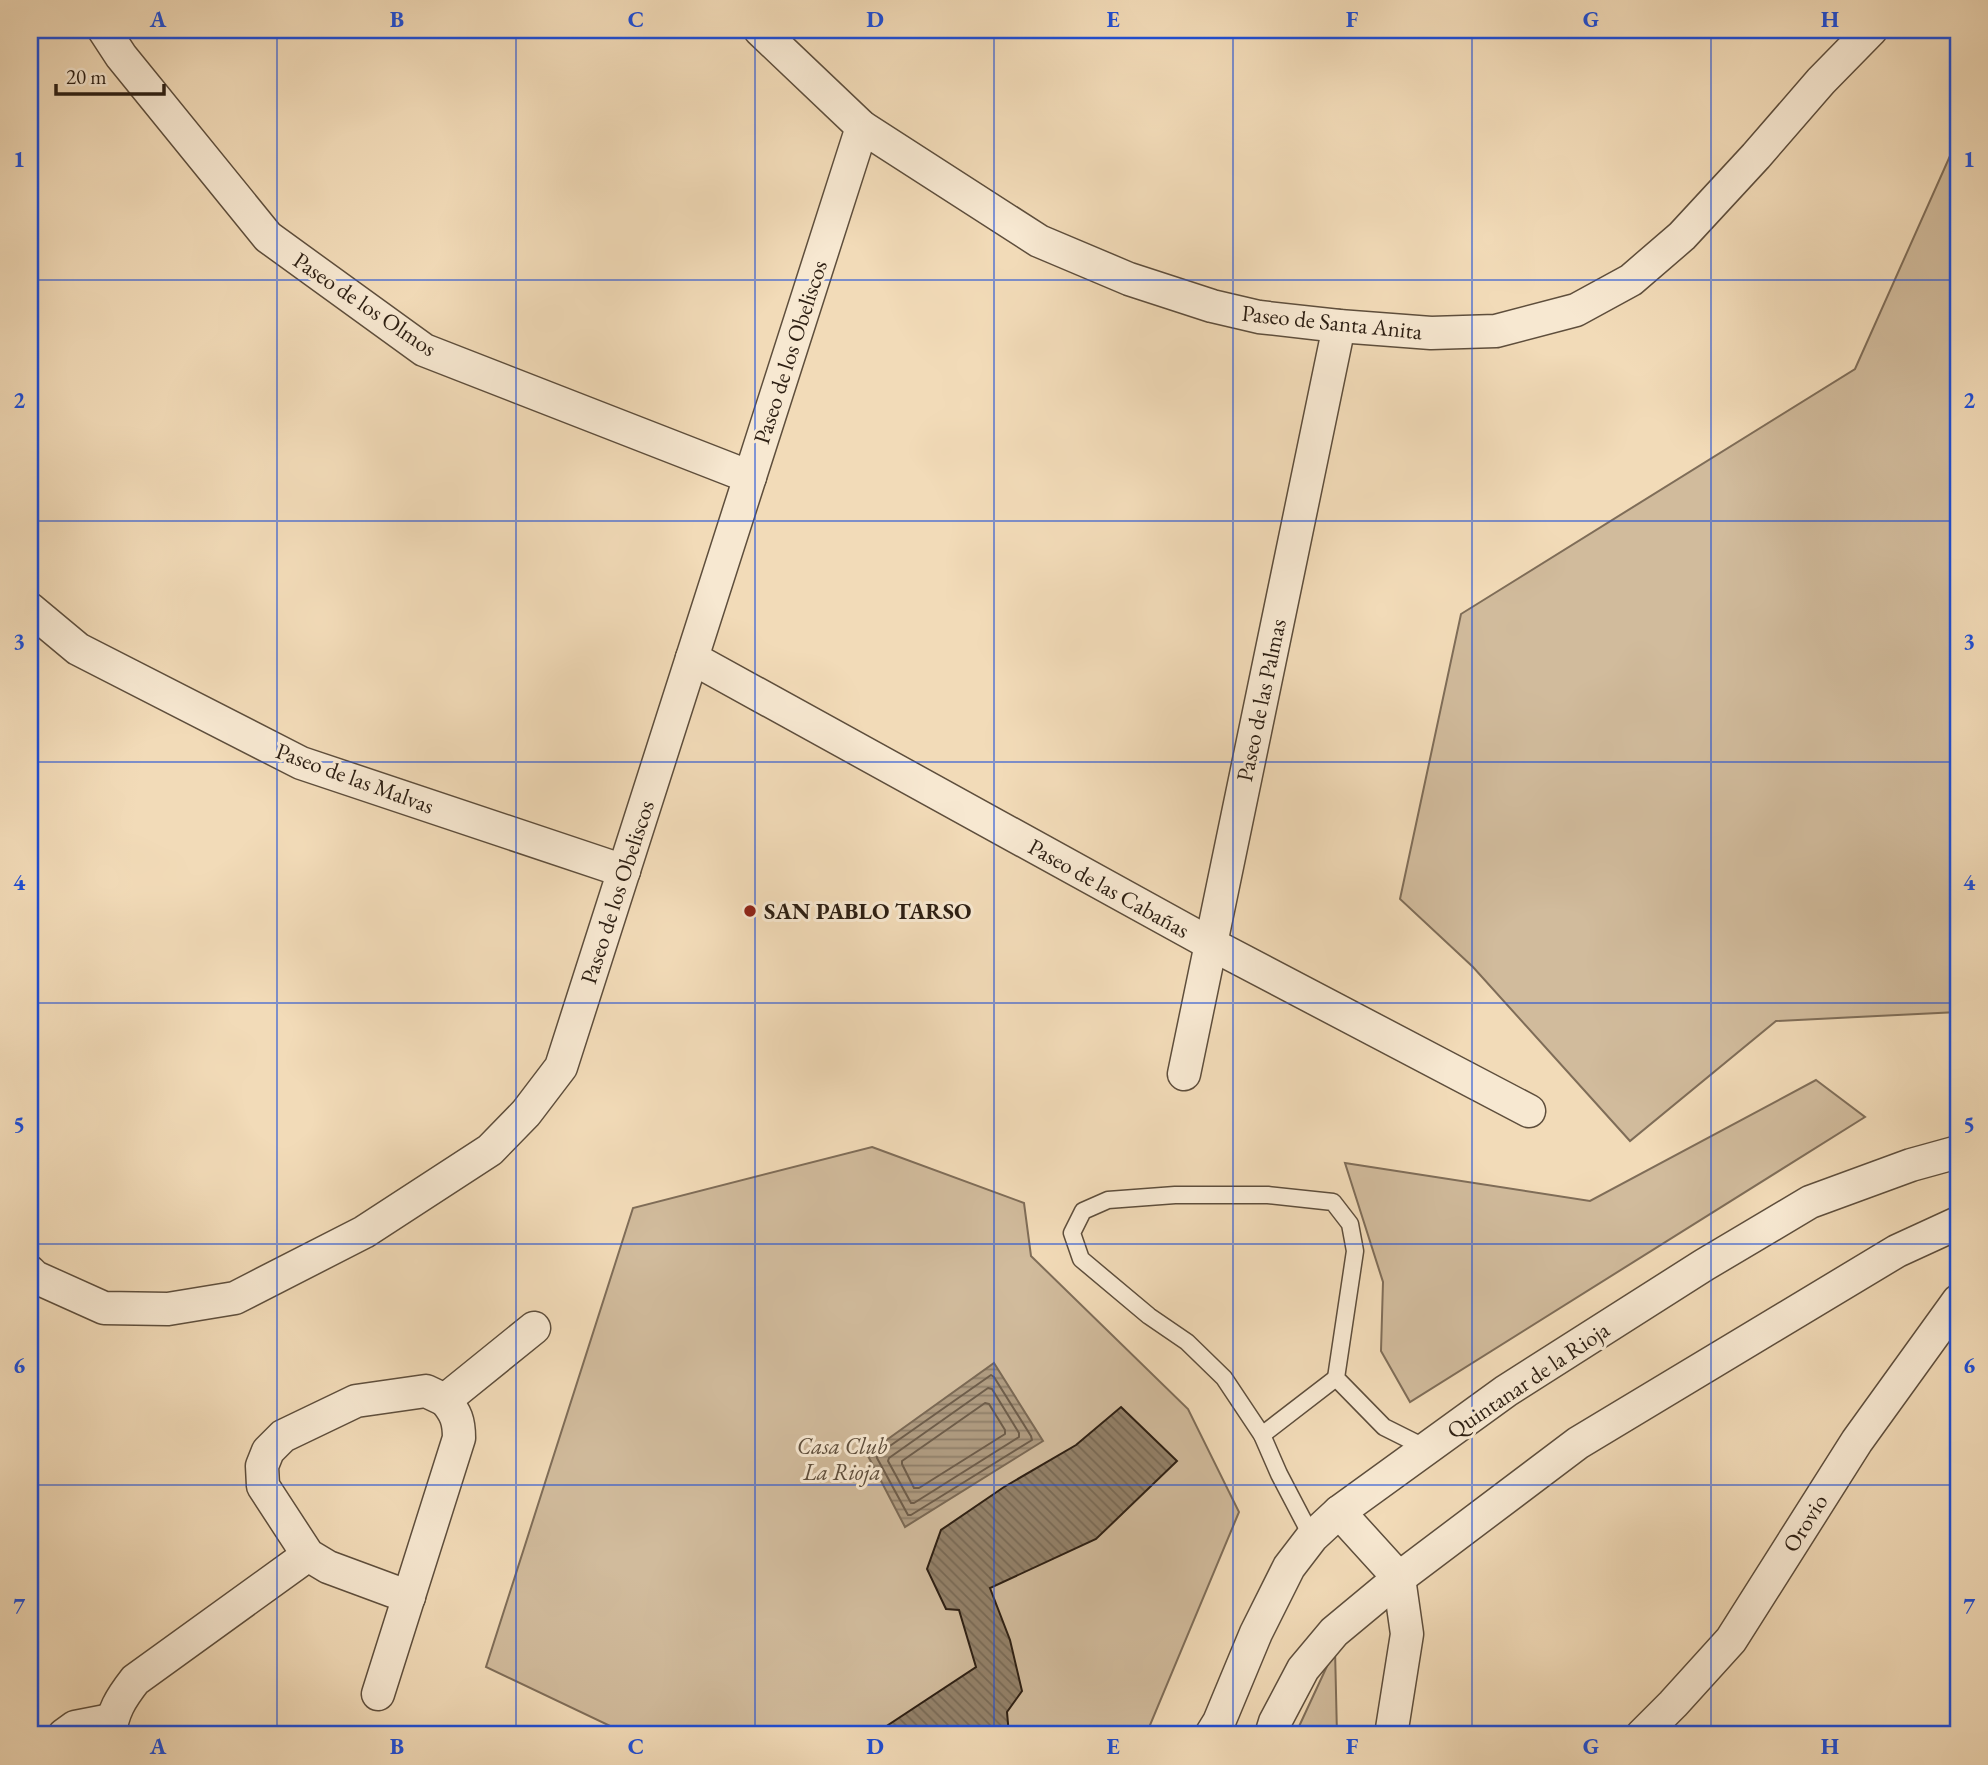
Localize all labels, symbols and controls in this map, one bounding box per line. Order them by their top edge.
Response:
text: A [149,4,167,34]
text: B [390,4,404,34]
text: C [628,4,644,34]
text: D [866,4,884,34]
text: E [1106,4,1120,34]
text: F [1346,4,1359,34]
text: G [1583,4,1599,34]
text: H [1821,4,1839,34]
scale bar [56,52,164,96]
text: 20 m [66,63,107,90]
text: 1 [13,144,25,174]
text: 1 [1963,144,1975,174]
street label: Paseo de los Olmos [287,245,443,363]
street label: Paseo de los Obeliscos [746,256,834,448]
street label: Paseo de Santa Anita [1240,298,1424,346]
text: 2 [13,385,25,415]
text: 2 [1963,385,1975,415]
street label: Paseo de las Palmas [1229,616,1293,784]
text: 3 [13,626,25,656]
text: 3 [1963,626,1975,656]
street label: Paseo de las Malvas [272,735,438,821]
street label: Paseo de los Obeliscos [573,796,661,988]
street label: Paseo de las Cabañas [1023,831,1195,945]
text: 4 [13,867,26,897]
text: 4 [1963,867,1976,897]
place label: SAN PABLO TARSO [764,896,972,926]
marker: SAN PABLO TARSO [742,903,758,919]
text: 5 [13,1109,25,1139]
text: 5 [1963,1109,1975,1139]
street label: Quintanar de la Rioja [1441,1314,1616,1445]
text: 6 [13,1350,25,1380]
text: 6 [1963,1350,1975,1380]
park label: Casa Club La Rioja [797,1431,888,1487]
street label: Orovio [1775,1488,1835,1558]
text: 7 [13,1591,26,1621]
text: 7 [1963,1591,1976,1621]
text: A [149,1731,167,1761]
text: B [390,1731,404,1761]
text: C [628,1731,644,1761]
text: D [866,1731,884,1761]
text: E [1106,1731,1120,1761]
text: F [1346,1731,1359,1761]
text: G [1583,1731,1599,1761]
text: H [1821,1731,1839,1761]

